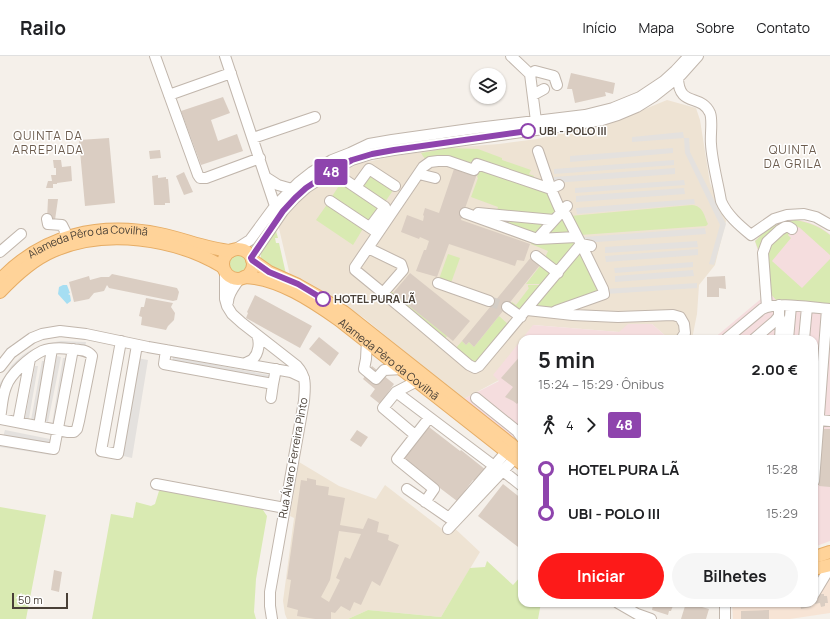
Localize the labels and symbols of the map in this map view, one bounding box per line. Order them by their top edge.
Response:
marker: UBI - POLO III [520,123,536,139]
place label: UBI - POLO III [539,123,607,138]
district label: QUINTA DA ARREPIADA [12,127,84,158]
district label: QUINTA DA GRILA [764,141,822,172]
line badge: 48 [313,159,349,185]
street label: Alameda Pêro da Covilhã [24,222,149,261]
marker: HOTEL PURA LÃ [315,291,331,307]
place label: HOTEL PURA LÃ [334,291,416,306]
street label: Alameda Pêro da Covilhã [336,314,443,403]
street label: Rua Álvaro Ferreira Pinto [274,396,311,519]
scale bar [12,591,68,610]

